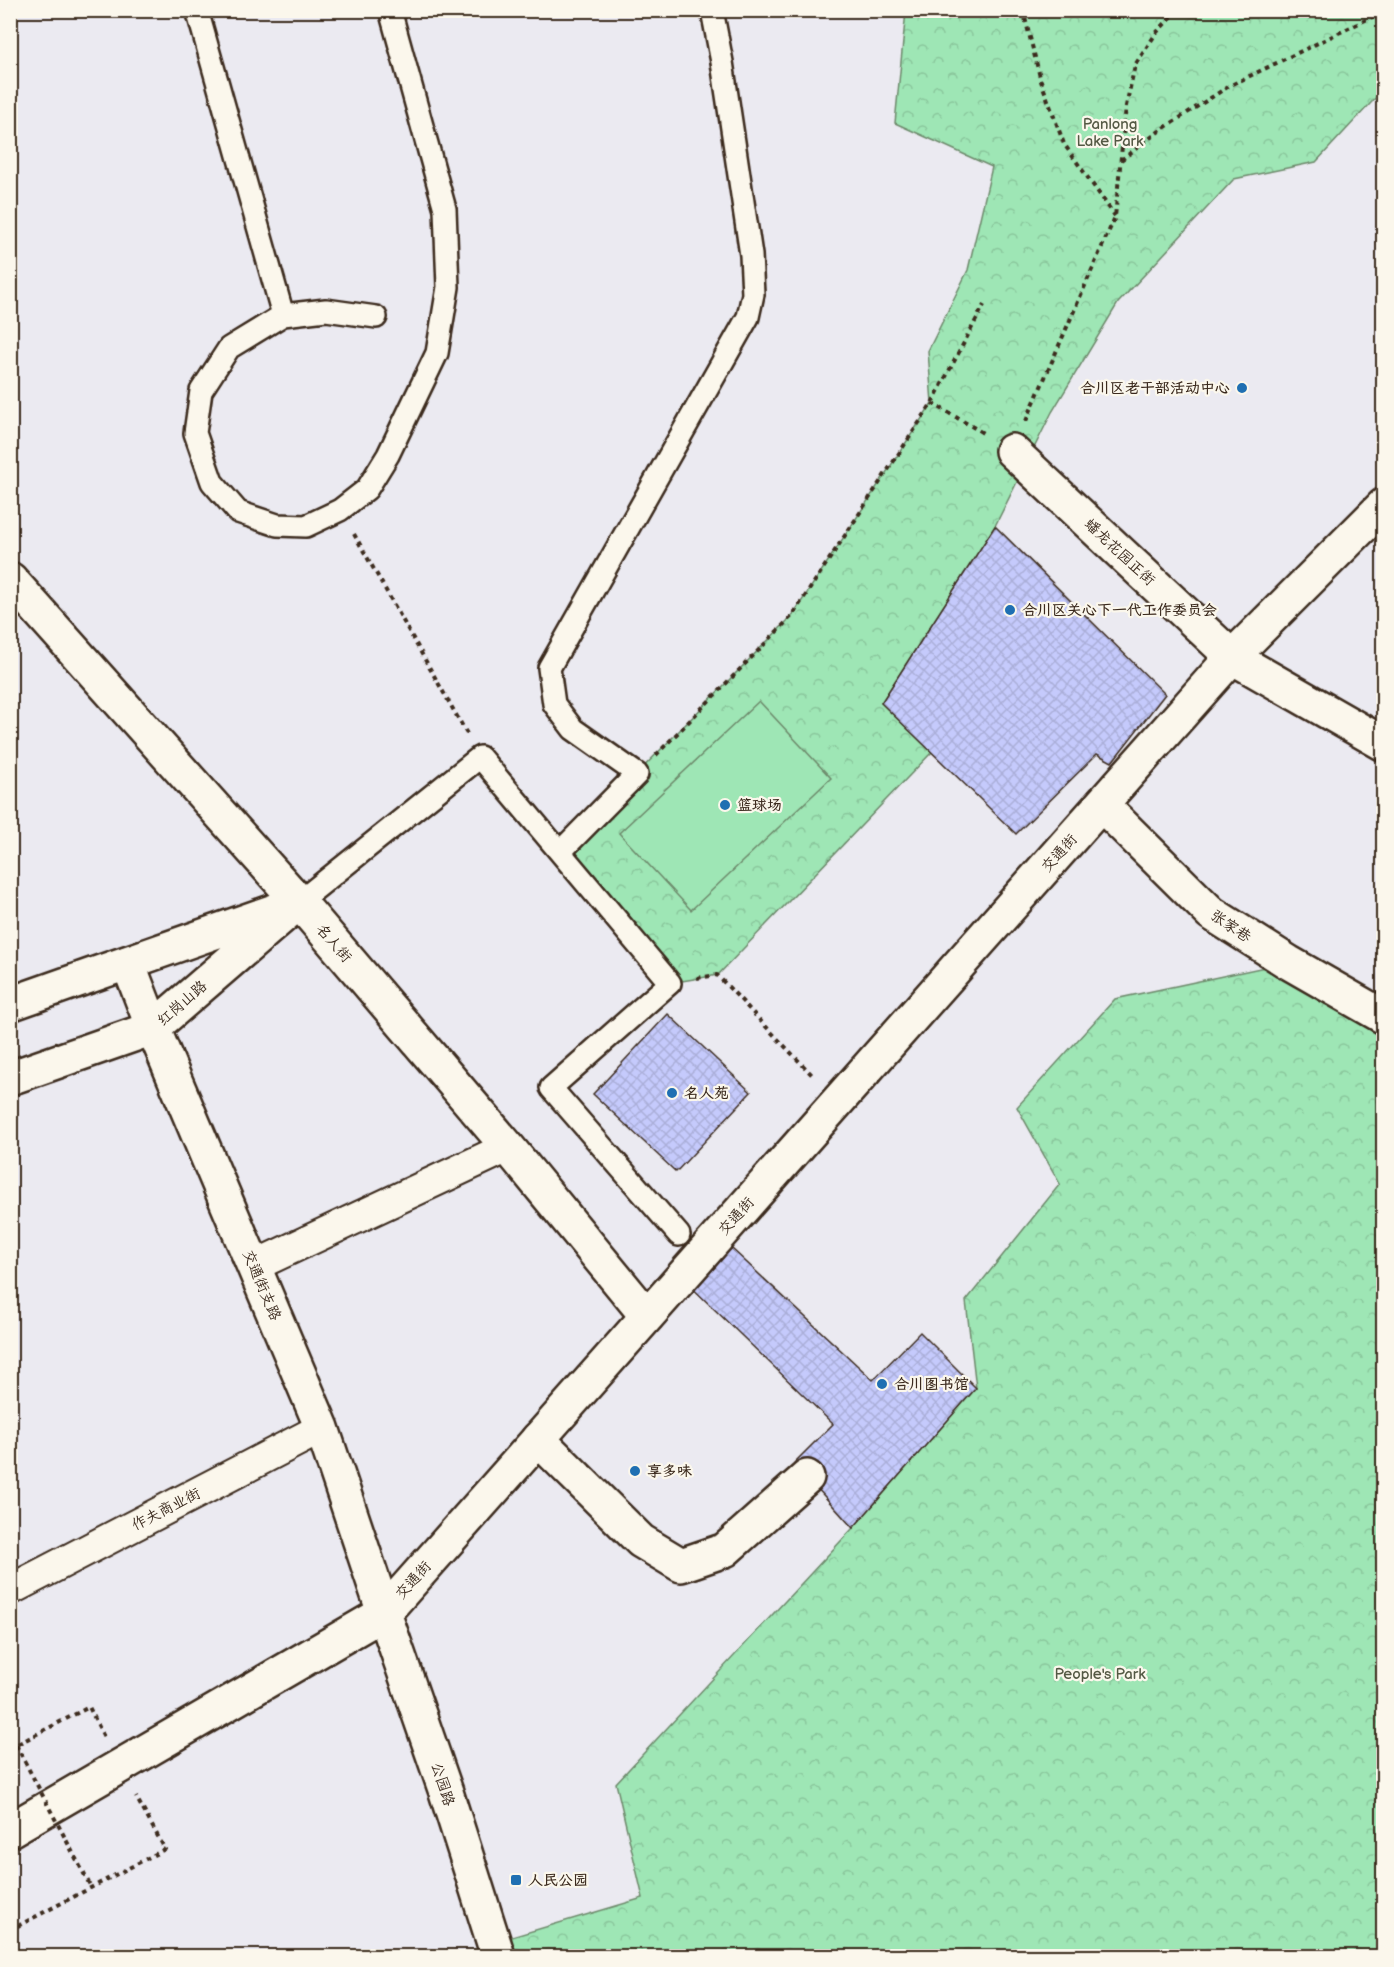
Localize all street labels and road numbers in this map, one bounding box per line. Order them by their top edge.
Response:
street label: 蟠龙花园正街 [1080,515,1159,590]
street label: 交通街 [1037,830,1081,876]
street label: 张家巷 [1207,906,1255,947]
street label: 名人街 [312,920,356,967]
street label: 红岗山路 [153,977,211,1030]
street label: 交通街 [714,1193,758,1239]
street label: 交通街支路 [238,1247,285,1323]
street label: 作夫商业街 [128,1484,204,1535]
street label: 交通街 [391,1557,435,1603]
street label: 公园路 [427,1760,459,1808]

